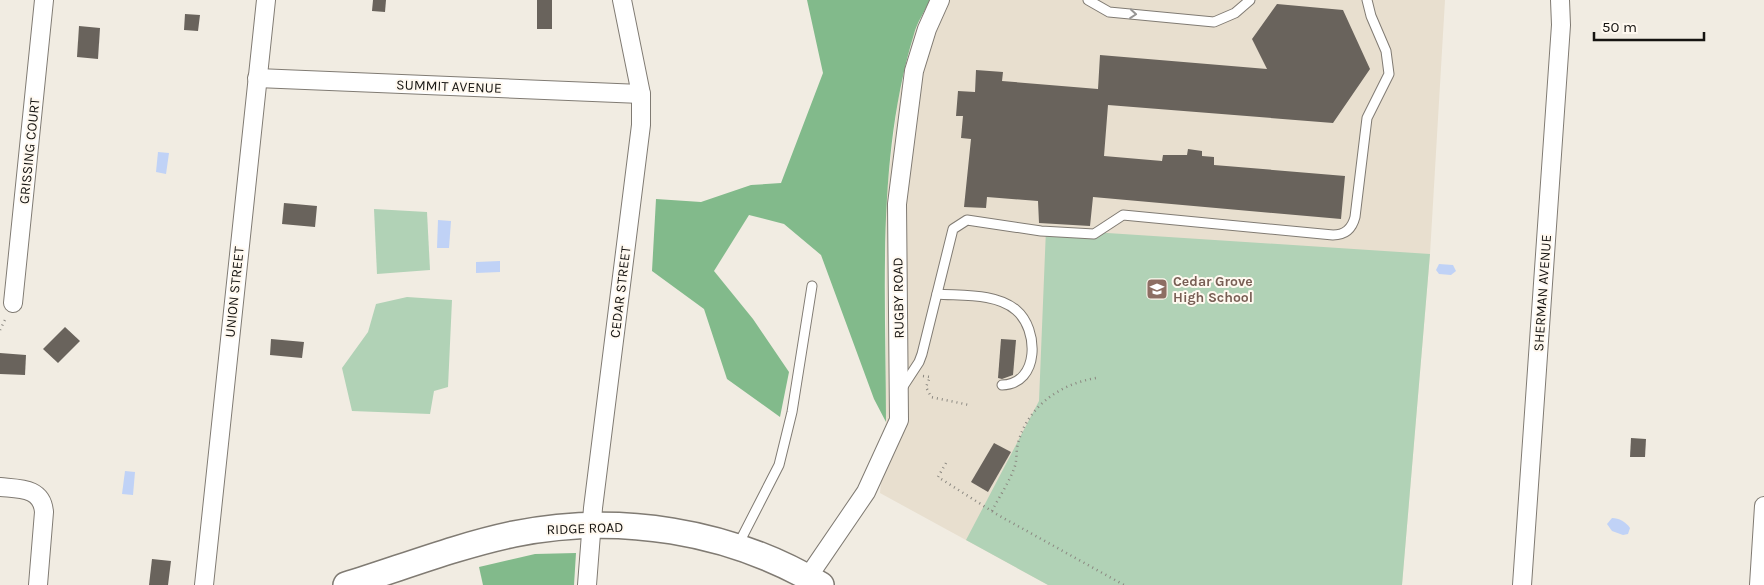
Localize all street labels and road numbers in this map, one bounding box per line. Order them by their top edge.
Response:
street label: SUMMIT AVENUE [396,76,502,97]
street label: GRISSING COURT [15,97,44,205]
street label: SHERMAN AVENUE [1530,234,1555,352]
street label: CEDAR STREET [606,245,635,339]
street label: UNION STREET [221,246,248,338]
street label: RUGBY ROAD [889,257,908,339]
street label: RIDGE ROAD [546,519,624,538]

